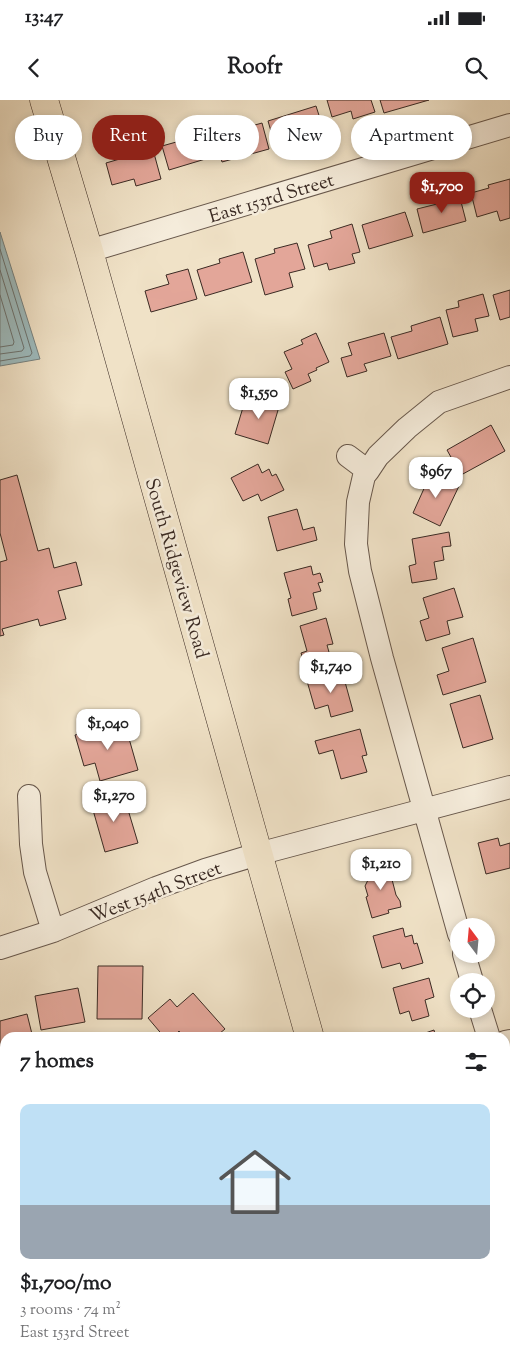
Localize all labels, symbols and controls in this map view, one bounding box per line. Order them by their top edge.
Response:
text: 13:47 [25,4,63,31]
text: Roofr [227,52,283,84]
icon: back [20,54,48,82]
icon: search [462,54,490,82]
chip: Buy [15,115,82,160]
chip: Rent [92,115,165,160]
chip: Filters [175,115,259,160]
chip: New [269,115,341,160]
chip: Apartment [351,115,472,160]
street label: East 153rd Street [206,167,338,231]
pin: $1,700 [401,172,483,214]
text: $1,700 [421,176,463,199]
pin: $1,550 [218,378,300,420]
text: $1,550 [240,382,278,405]
pin: $967 [406,456,466,499]
text: $967 [420,461,452,484]
street label: South Ridgeview Road [137,475,214,662]
pin: $1,740 [290,652,372,694]
text: $1,740 [310,656,352,679]
pin: $1,040 [67,708,149,751]
text: $1,040 [87,713,129,736]
pin: $1,270 [73,780,155,823]
text: $1,270 [93,785,135,808]
pin: $1,210 [340,848,422,891]
text: $1,210 [361,853,401,876]
street label: West 154th Street [86,856,226,931]
north arrow [450,918,495,962]
map controls [450,918,495,1018]
button: locate [450,973,495,1018]
text: 7 homes [20,1047,94,1077]
icon: filters [462,1048,490,1076]
icon: home [210,1137,300,1227]
text: $1,700/mo [20,1269,111,1299]
text: 3 rooms · 74 m² [20,1299,121,1322]
text: East 153rd Street [20,1322,129,1345]

